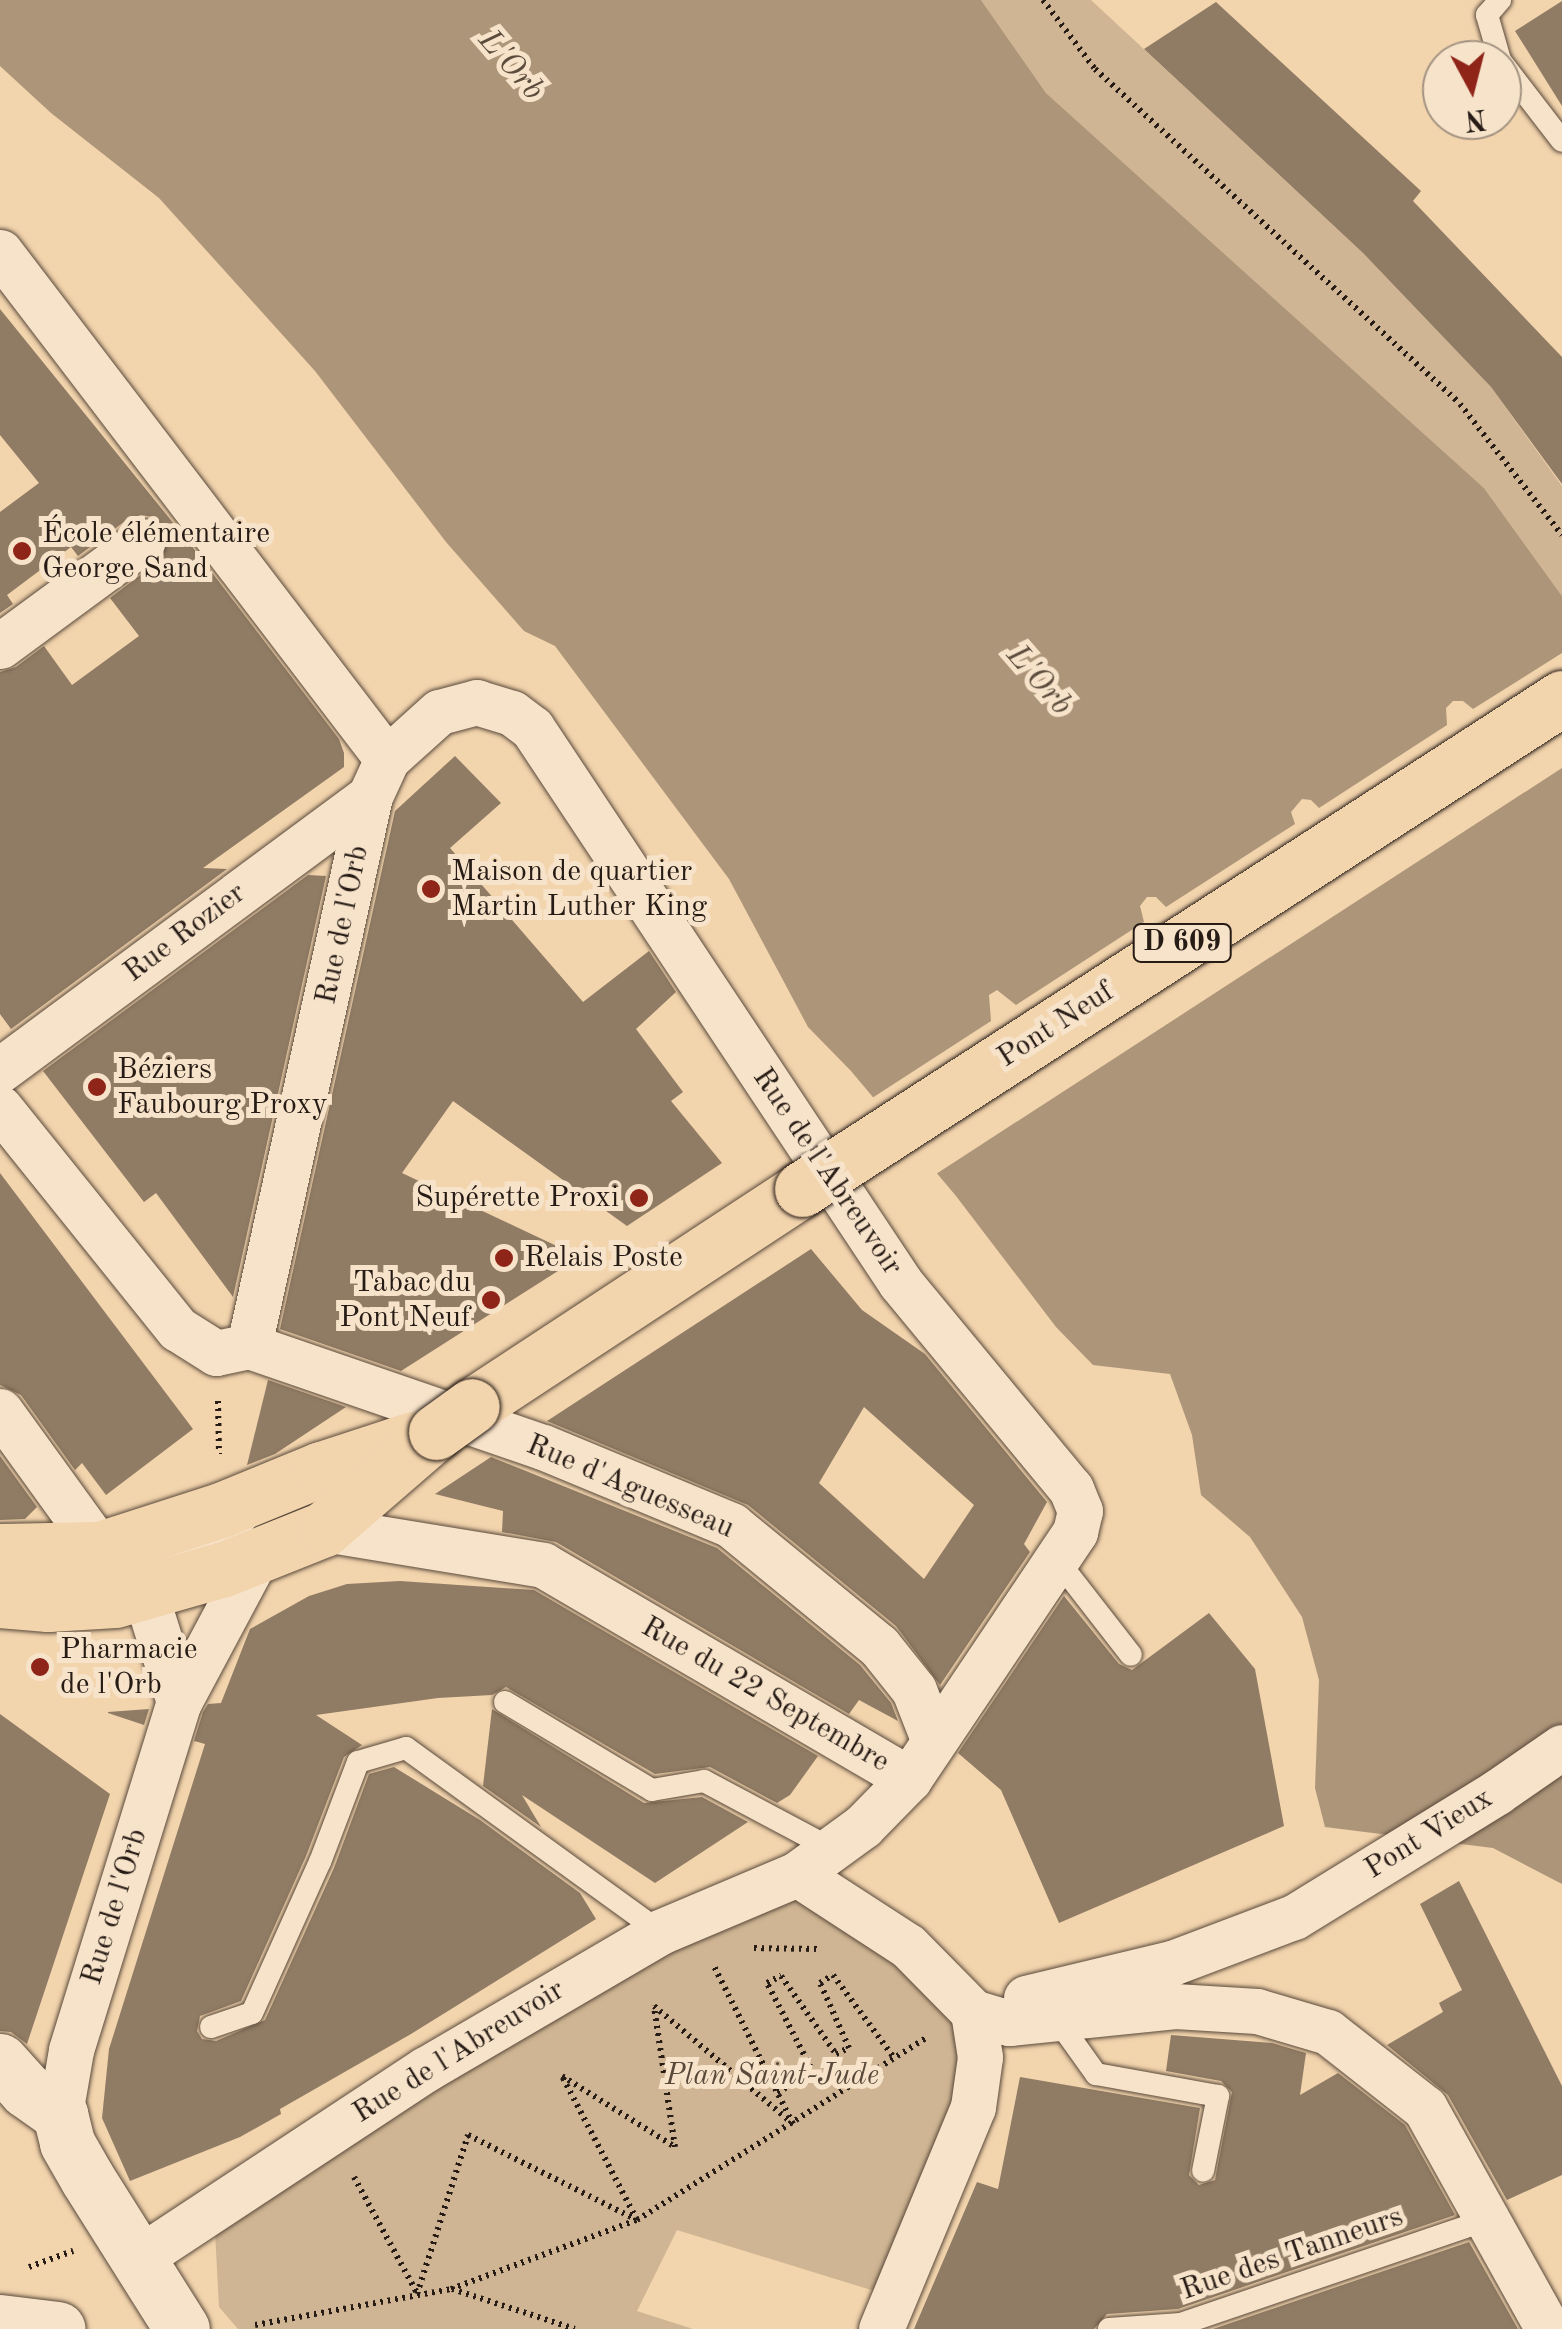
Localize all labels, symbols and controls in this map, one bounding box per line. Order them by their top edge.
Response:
water label: L'Orb [469,23,551,109]
north arrow [1422,40,1522,140]
text: N [1463,103,1488,133]
place label: École élémentaire George Sand [42,516,270,586]
marker: École élémentaire George Sand [11,540,33,562]
water label: L'Orb [997,638,1079,724]
street label: Rue de l'Orb [309,842,377,1008]
place label: Maison de quartier Martin Luther King [451,854,707,924]
street label: Rue Rozier [117,875,253,991]
marker: Maison de quartier Martin Luther King [420,878,442,900]
road number: D 609 [1132,920,1232,966]
street label: Pont Neuf [991,974,1121,1076]
place label: Béziers Faubourg Proxy [117,1052,328,1122]
street label: Rue de l'Abreuvoir [744,1061,910,1283]
marker: Béziers Faubourg Proxy [86,1076,108,1098]
place label: Supérette Proxi [415,1180,619,1216]
marker: Supérette Proxi [628,1187,650,1209]
place label: Relais Poste [524,1240,683,1276]
marker: Relais Poste [493,1247,515,1269]
place label: Tabac du Pont Neuf [339,1265,471,1336]
marker: Tabac du Pont Neuf [480,1289,502,1311]
street label: Rue d'Aguesseau [521,1427,739,1547]
street label: Rue du 22 Septembre [635,1609,895,1781]
place label: Pharmacie de l'Orb [60,1632,197,1702]
marker: Pharmacie de l'Orb [29,1656,51,1678]
street label: Pont Vieux [1358,1781,1500,1887]
street label: Rue de l'Orb [74,1825,156,1989]
street label: Rue de l'Abreuvoir [346,1972,572,2132]
park label: Plan Saint-Jude [665,2058,879,2094]
street label: Rue des Tanneurs [1176,2199,1408,2309]

